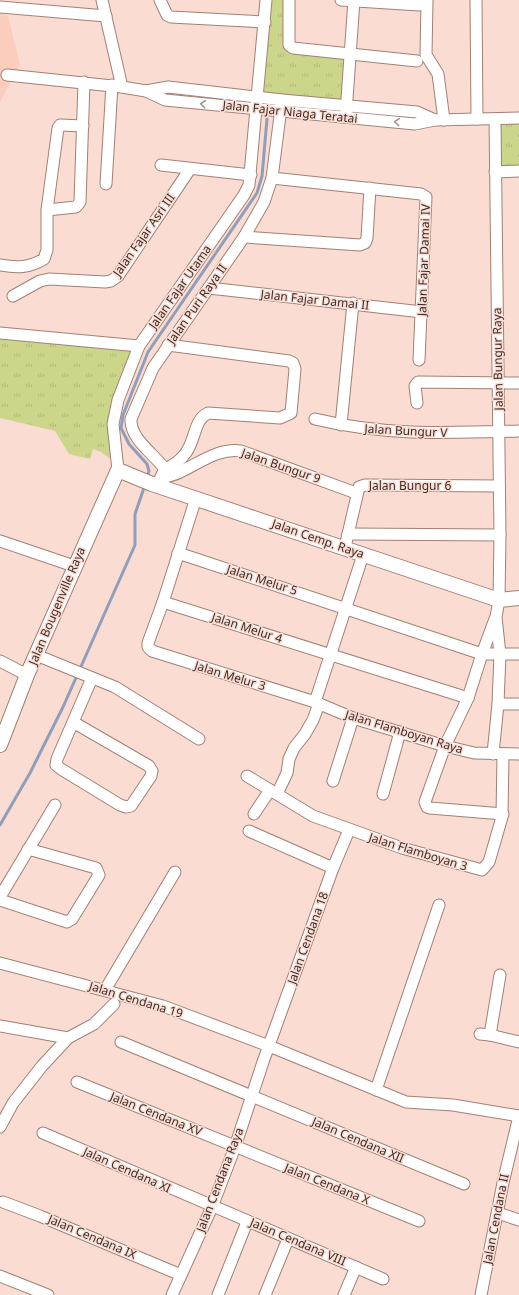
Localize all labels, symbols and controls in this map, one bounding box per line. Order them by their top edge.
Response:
street label: Jalan Fajar Niaga Teratai [221,96,358,127]
one-way arrow [200,99,206,108]
one-way arrow [394,118,400,127]
street label: Jalan Fajar Asri III [108,190,179,281]
street label: Jalan Fajar Damai IV [413,203,434,317]
street label: Jalan Fajar Utama [144,241,215,333]
street label: Jalan Puri Raya II [162,260,231,348]
street label: Jalan Fajar Damai II [259,285,370,314]
street label: Jalan Bungur Raya [488,307,507,412]
street label: Jalan Bungur V [363,420,449,441]
street label: Jalan Bungur 9 [238,444,323,487]
street label: Jalan Bungur 6 [368,477,452,494]
street label: Jalan Cemp. Raya [269,514,367,562]
street label: Jalan Bougenville Raya [24,544,89,668]
street label: Jalan Melur 5 [224,560,300,599]
street label: Jalan Melur 4 [209,608,285,647]
street label: Jalan Melur 3 [192,656,268,694]
street label: Jalan Flamboyan Raya [342,705,465,758]
street label: Jalan Flamboyan 3 [366,828,470,875]
street label: Jalan Cendana 18 [283,889,332,987]
street label: Jalan Cendana 19 [86,977,185,1022]
street label: Jalan Cendana XV [107,1087,205,1140]
street label: Jalan Cendana XII [309,1112,407,1167]
street label: Jalan Cendana Raya [191,1125,247,1235]
street label: Jalan Cendana XI [80,1142,174,1197]
street label: Jalan Cendana X [281,1158,372,1208]
street label: Jalan Cendana II [478,1172,513,1267]
street label: Jalan Cendana IX [44,1210,139,1263]
street label: Jalan Cendana VIII [247,1213,349,1269]

